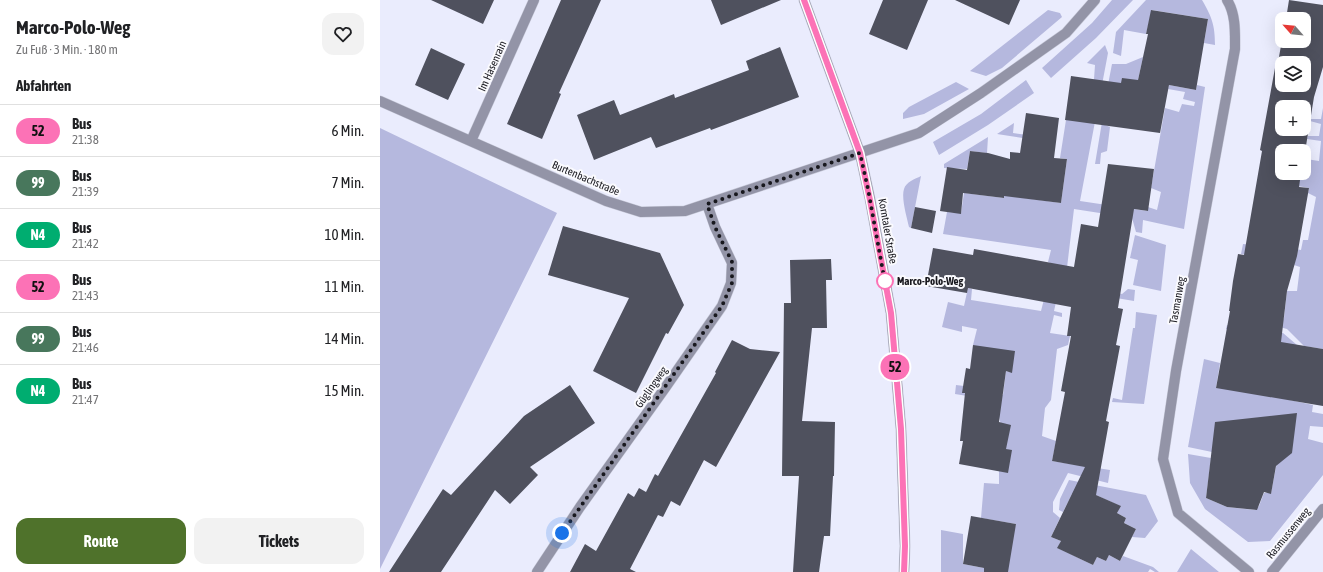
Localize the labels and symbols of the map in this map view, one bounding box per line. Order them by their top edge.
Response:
north arrow [1275,12,1311,48]
street label: Im Hasenrain [476,39,508,93]
street label: Burtenbachstraße [550,158,622,198]
street label: Korntaler Straße [876,198,900,264]
marker: Marco-Polo-Weg [876,272,894,290]
place label: Marco-Polo-Weg [897,275,964,287]
street label: Tasmanweg [1167,275,1187,324]
line badge: 52 [877,354,913,380]
street label: Güglingweg [632,364,670,410]
street label: Rasmussenweg [1264,505,1312,561]
your location [552,523,572,543]

